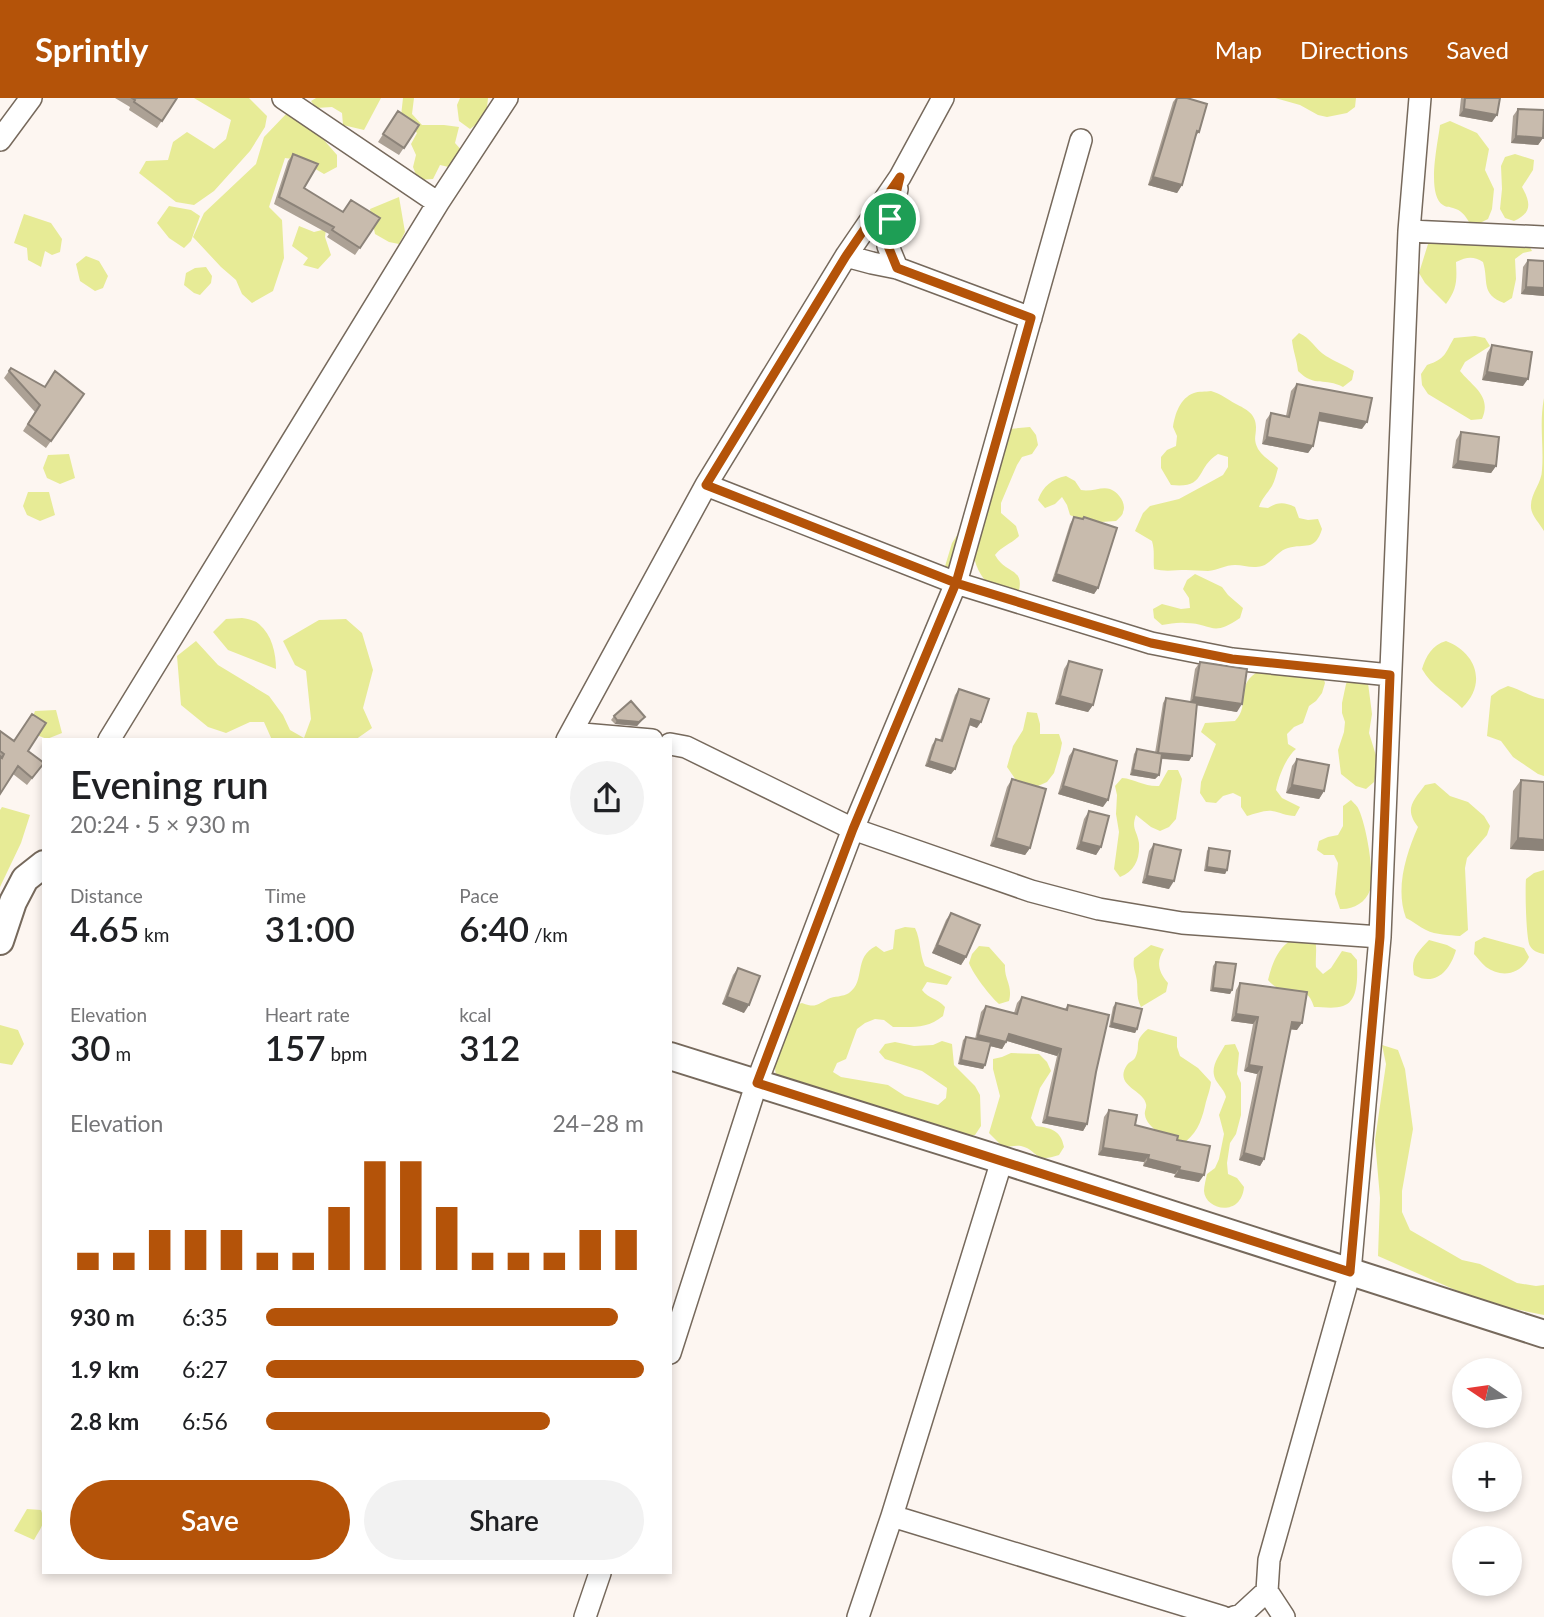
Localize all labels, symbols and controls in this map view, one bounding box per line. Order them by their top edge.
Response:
text: Sprintly [35,29,149,69]
text: Map [1215,35,1262,64]
text: Directions [1300,35,1408,64]
text: Saved [1446,35,1509,64]
pin [860,189,920,249]
icon: arrive [871,200,909,238]
text: Evening run [70,761,269,807]
button: share [570,761,644,835]
text: 20:24 · 5 × 930 m [70,810,250,838]
text: Distance [70,884,143,907]
text: Time [265,884,306,907]
text: Pace [459,884,499,907]
text: 4.65 [70,907,139,949]
text: 31:00 [265,907,355,949]
text: 6:40 [459,907,529,949]
text: km [139,923,169,946]
text: /km [529,923,568,946]
text: Elevation [70,1003,147,1026]
text: Heart rate [265,1003,350,1026]
text: kcal [459,1003,491,1026]
text: 30 [70,1026,111,1068]
text: 157 [265,1026,326,1068]
text: 312 [459,1026,520,1068]
text: m [111,1042,131,1065]
text: bpm [326,1042,367,1065]
text: Elevation [70,1109,163,1137]
text: 24–28 m [552,1109,644,1137]
text: 930 m [70,1303,135,1331]
text: 6:35 [182,1303,228,1331]
text: 1.9 km [70,1355,139,1383]
text: 6:27 [182,1355,228,1383]
north arrow [1452,1358,1522,1428]
map controls [1452,1358,1522,1596]
text: 2.8 km [70,1407,139,1435]
text: 6:56 [182,1407,228,1435]
button: + [1452,1442,1522,1512]
button: Save [70,1480,350,1560]
button: Share [364,1480,644,1560]
button: − [1452,1526,1522,1596]

